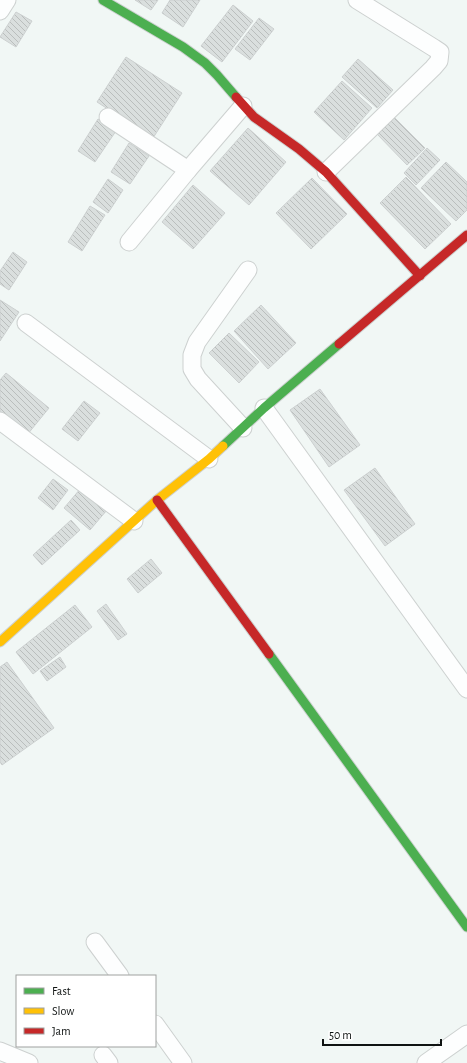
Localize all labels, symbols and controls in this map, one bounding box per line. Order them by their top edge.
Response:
legend [16,975,156,1047]
text: Fast [52,985,71,997]
text: Slow [52,1005,74,1017]
scale bar [323,1021,441,1047]
text: Jam [52,1025,71,1037]
text: 50 m [329,1029,352,1041]

